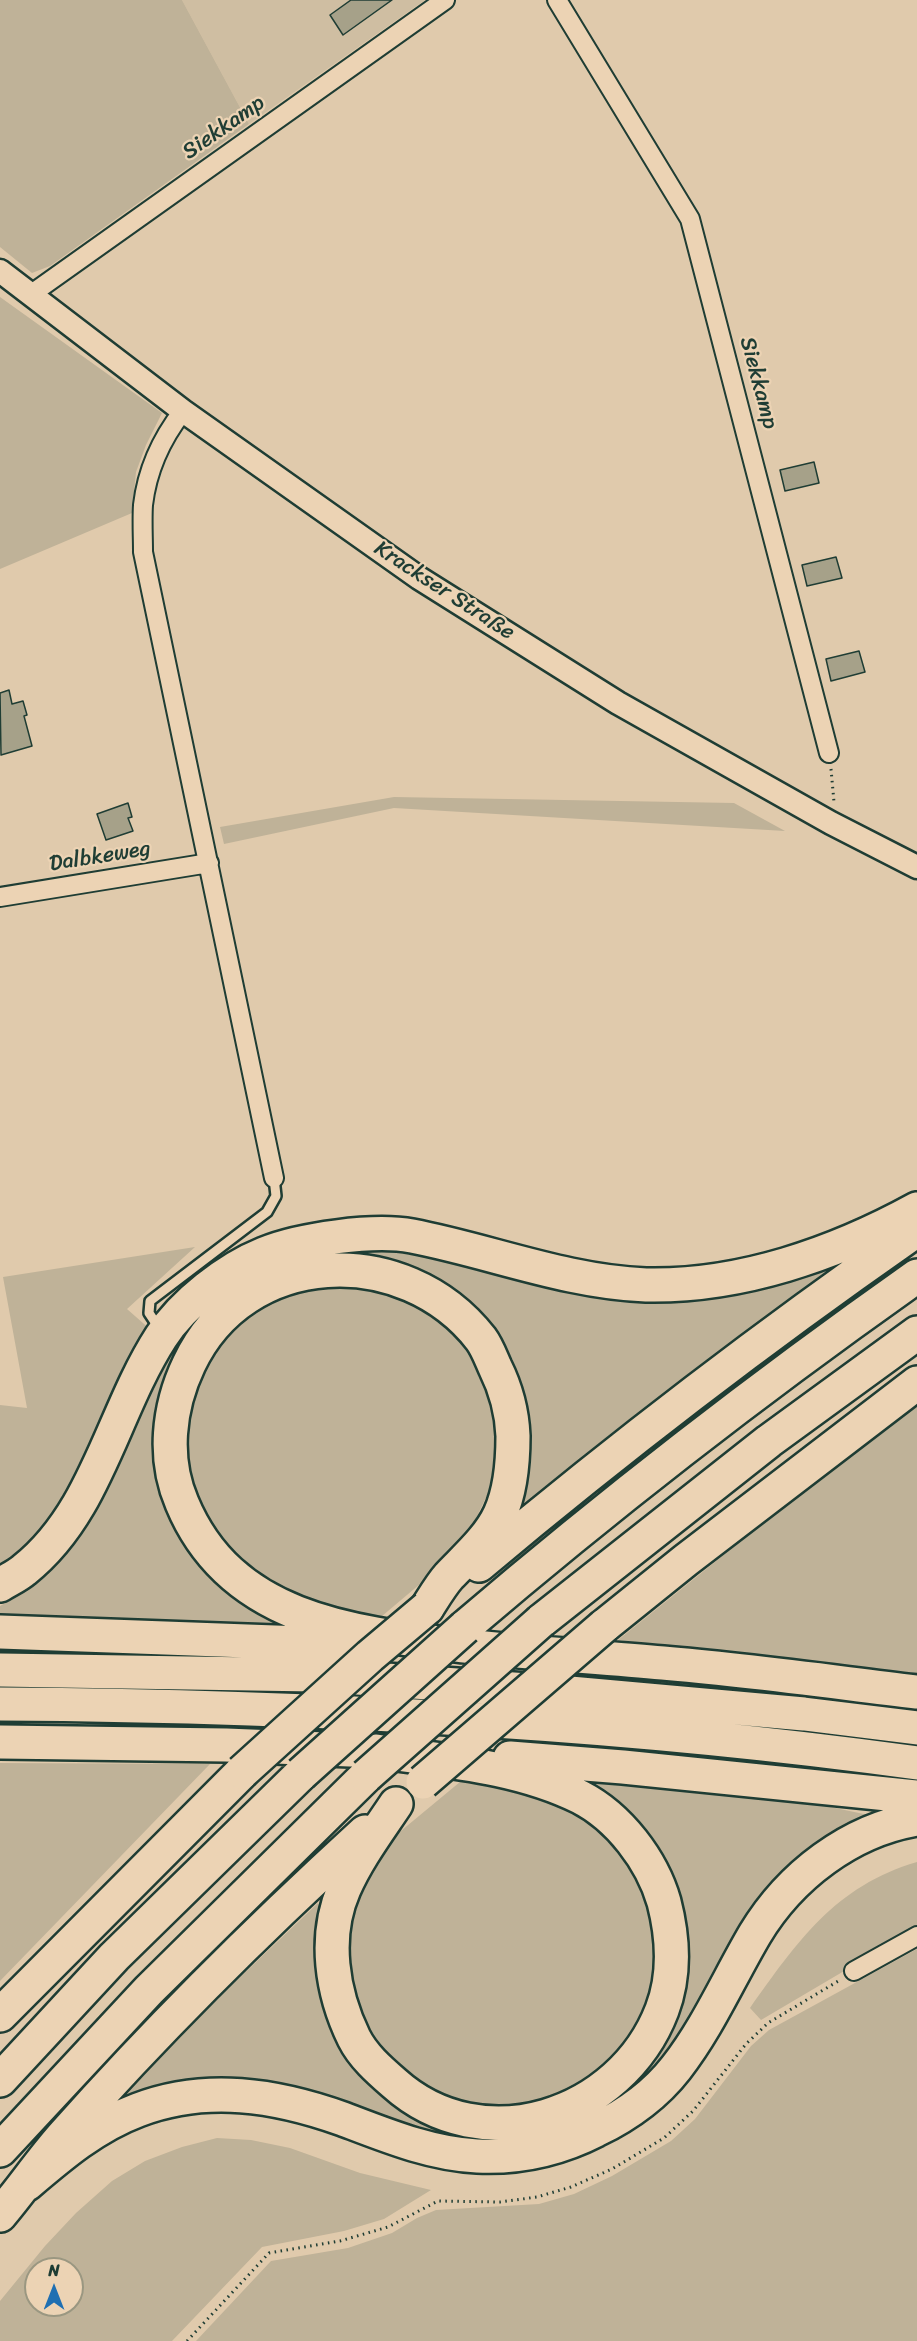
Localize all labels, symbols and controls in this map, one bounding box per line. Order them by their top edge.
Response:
street label: Siekkamp [178,90,270,166]
street label: Siekkamp [733,334,783,432]
street label: Krackser Straße [369,536,519,646]
street label: Dalbkeweg [48,836,152,878]
text: N [48,2256,60,2285]
north arrow [24,2257,84,2317]

